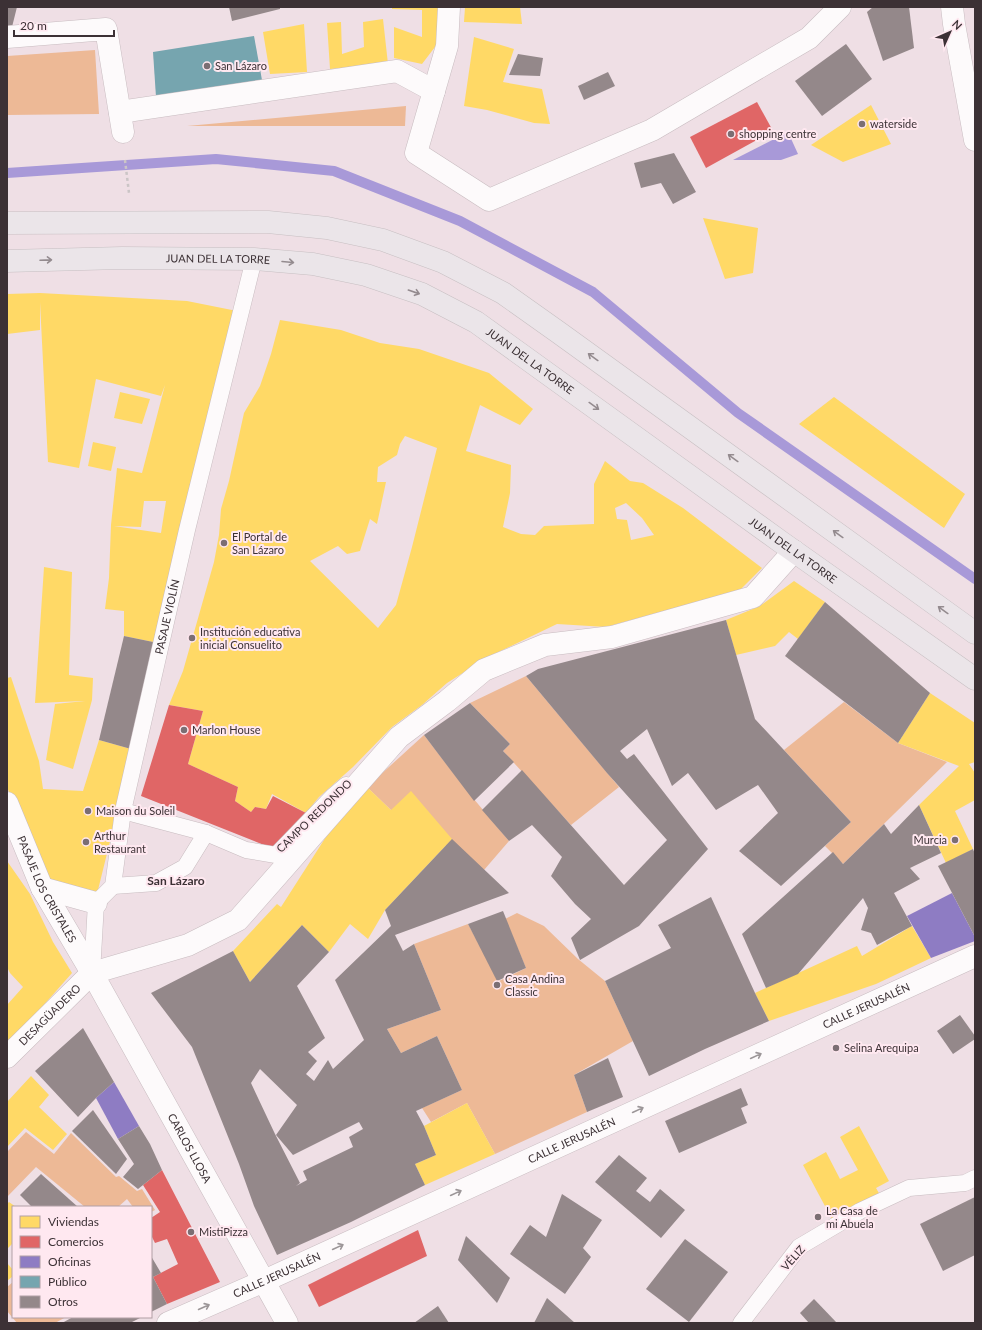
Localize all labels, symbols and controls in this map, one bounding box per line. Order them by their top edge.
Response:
scale bar [14,12,114,38]
north arrow [930,12,970,52]
text: N [950,17,965,32]
text: 20 m [20,18,47,33]
place label: San Lázaro [215,59,267,72]
marker: San Lázaro [202,61,212,71]
place label: waterside [870,117,917,130]
marker: waterside [857,119,867,129]
place label: shopping centre [739,127,817,140]
marker: shopping centre [726,129,736,139]
street label: JUAN DEL LA TORRE [166,251,271,266]
one-way arrow [39,256,52,264]
one-way arrow [281,258,294,265]
one-way arrow [407,288,419,296]
street label: JUAN DEL LA TORRE [484,325,577,396]
one-way arrow [588,353,599,361]
one-way arrow [588,402,599,410]
one-way arrow [727,453,738,462]
street label: JUAN DEL LA TORRE [747,514,840,585]
place label: El Portal de San Lázaro [232,530,287,556]
one-way arrow [833,530,844,538]
marker: El Portal de San Lázaro [219,538,229,548]
street label: PASAJE VIOLÍN [152,578,182,656]
one-way arrow [938,606,949,614]
place label: Institución educativa inicial Consuelito [200,625,300,651]
marker: Institución educativa inicial Consuelito [187,633,197,643]
place label: Marlon House [192,723,261,736]
marker: Marlon House [179,725,189,735]
street label: CAMPO REDONDO [273,776,354,855]
place label: Maison du Soleil [96,804,175,817]
marker: Maison du Soleil [83,806,93,816]
place label: Arthur Restaurant [94,829,146,855]
place label: Murcia [914,833,947,846]
street label: PASAJE LOS CRISTALES [15,834,80,945]
marker: Murcia [950,835,960,845]
marker: Arthur Restaurant [81,837,91,847]
district label: San Lázaro [147,873,205,888]
place label: Casa Andina Classic [505,972,564,998]
marker: Casa Andina Classic [492,980,502,990]
street label: CALLE JERUSALÉN [820,980,912,1031]
street label: DESAGÜADERO [16,981,83,1048]
place label: Selina Arequipa [844,1041,919,1054]
marker: Selina Arequipa [831,1043,841,1053]
one-way arrow [750,1052,762,1059]
one-way arrow [632,1106,644,1113]
street label: CARLOS LLOSA [165,1111,215,1185]
street label: CALLE JERUSALÉN [526,1114,617,1166]
one-way arrow [450,1189,462,1196]
place label: La Casa de mi Abuela [826,1204,878,1230]
legend [12,1206,152,1318]
marker: La Casa de mi Abuela [813,1212,823,1222]
text: Viviendas [48,1214,99,1229]
place label: MistiPizza [199,1225,248,1238]
marker: MistiPizza [186,1227,196,1237]
text: Comercios [48,1234,104,1249]
street label: VÉLIZ [778,1242,807,1273]
one-way arrow [332,1243,344,1250]
street label: CALLE JERUSALÉN [231,1249,322,1300]
text: Oficinas [48,1254,91,1269]
text: Público [48,1274,87,1289]
text: Otros [48,1294,78,1309]
one-way arrow [197,1303,209,1311]

